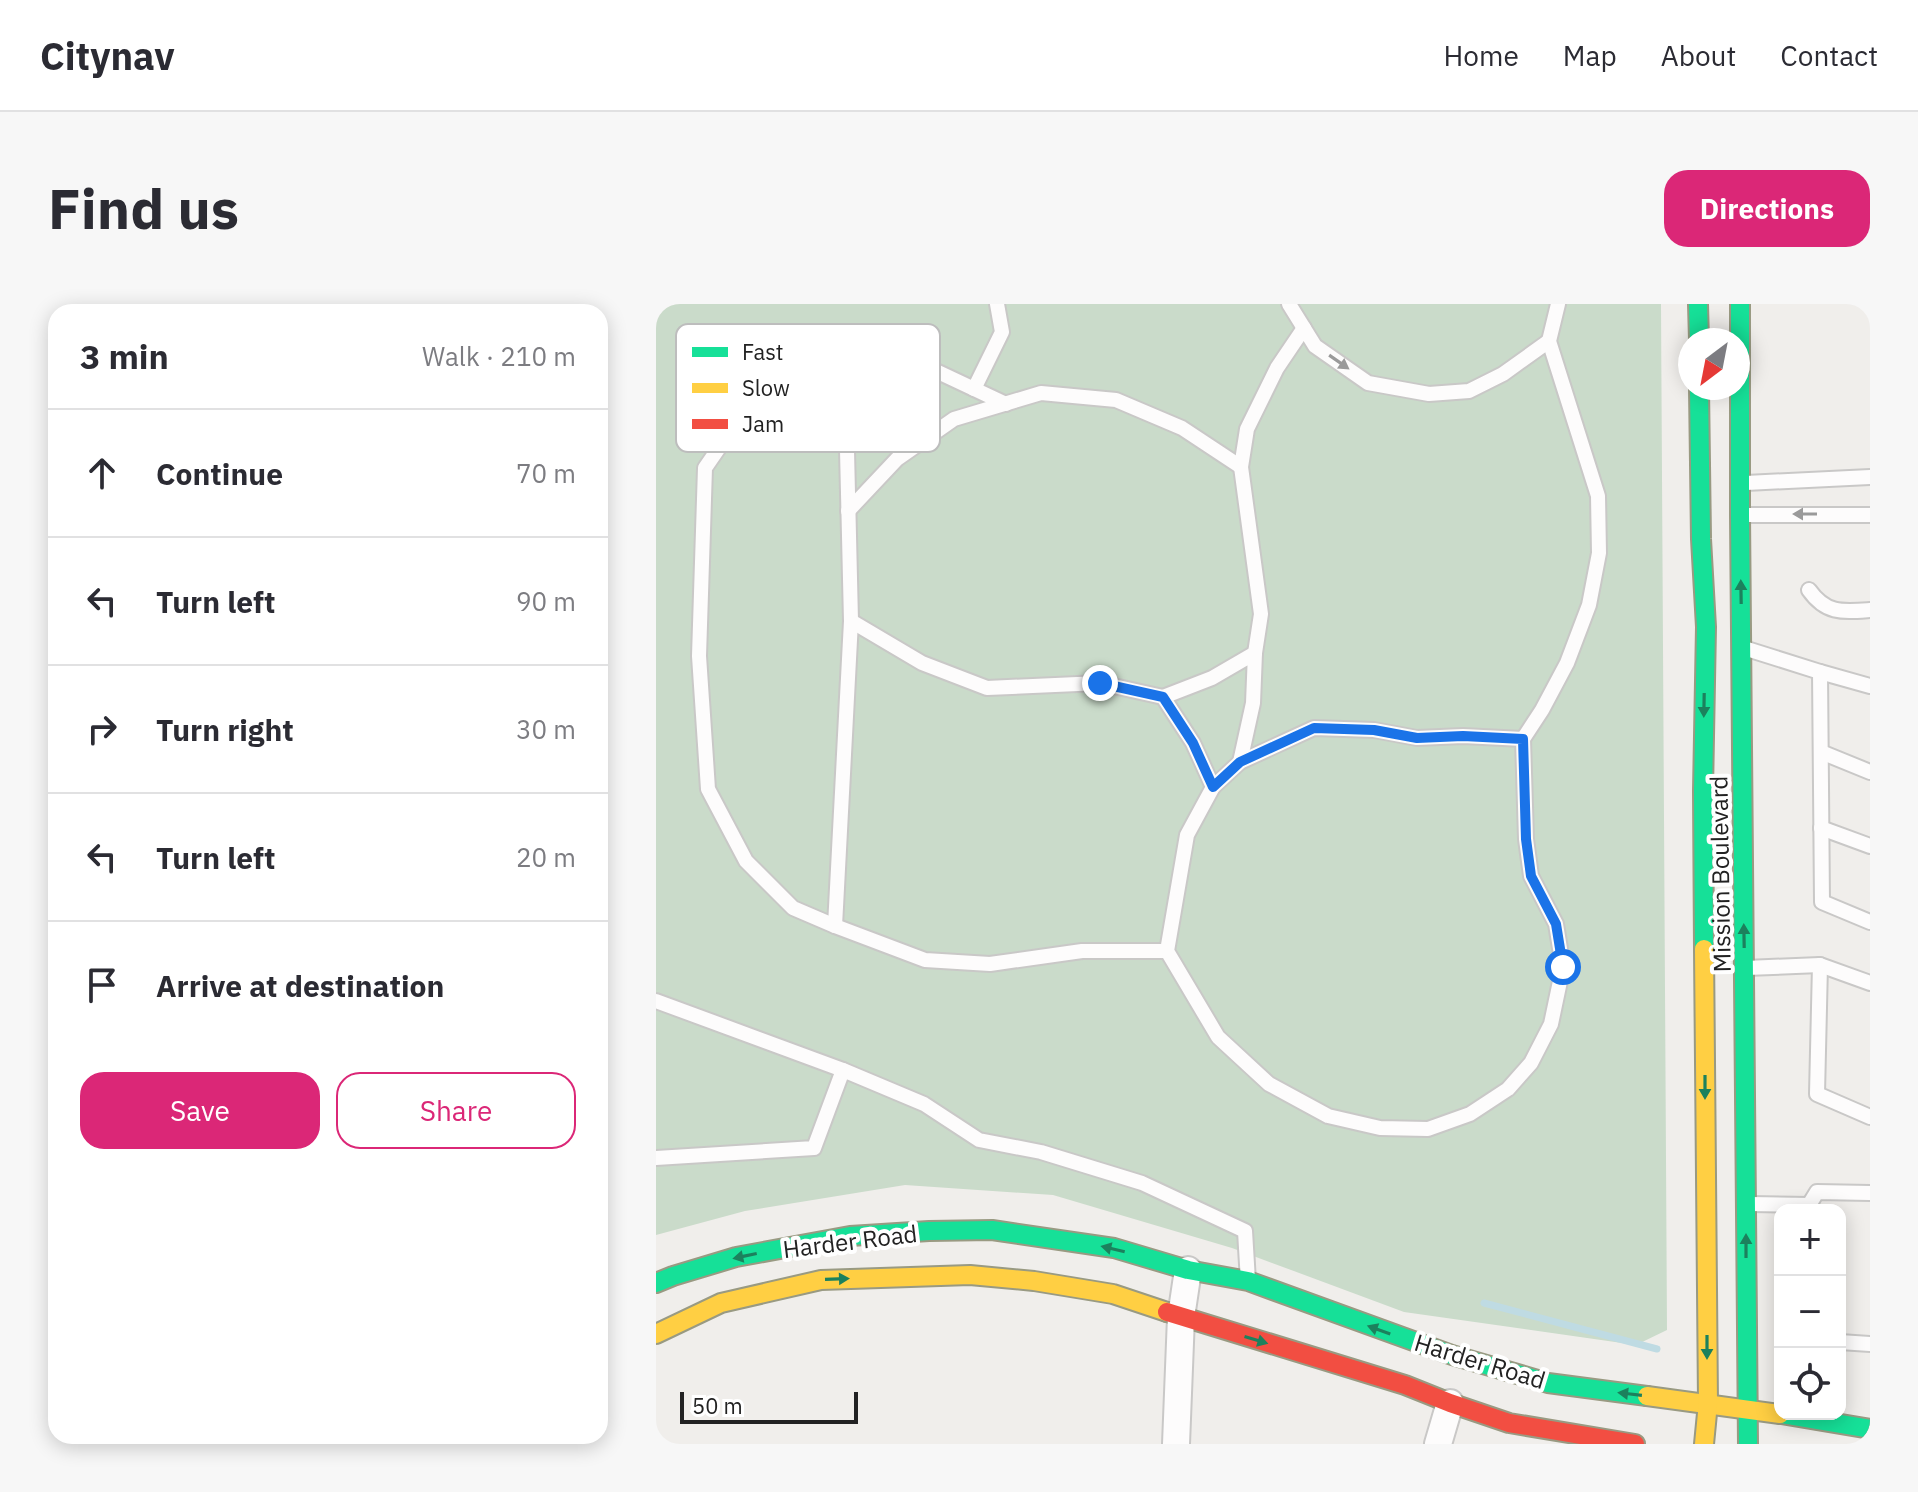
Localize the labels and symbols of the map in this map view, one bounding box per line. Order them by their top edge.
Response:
legend [676,324,940,452]
north arrow [1678,328,1750,400]
text: Fast [742,337,783,366]
one-way arrow [1328,354,1349,369]
text: Slow [742,373,790,402]
text: Jam [742,409,784,438]
one-way arrow [1792,508,1817,520]
one-way arrow [1735,579,1747,604]
route end [1082,665,1118,701]
one-way arrow [1698,693,1711,718]
street label: Mission Boulevard [1702,775,1738,973]
one-way arrow [1738,923,1750,948]
route start [1545,949,1581,985]
one-way arrow [1699,1075,1711,1100]
street label: Harder Road [781,1217,919,1265]
one-way arrow [1740,1233,1752,1258]
one-way arrow [1101,1242,1126,1255]
one-way arrow [732,1250,757,1263]
one-way arrow [825,1273,850,1286]
one-way arrow [1367,1323,1391,1335]
street label: Harder Road [1411,1326,1549,1396]
one-way arrow [1244,1334,1268,1347]
one-way arrow [1701,1335,1713,1360]
one-way arrow [1617,1387,1642,1400]
scale bar [680,1388,858,1424]

